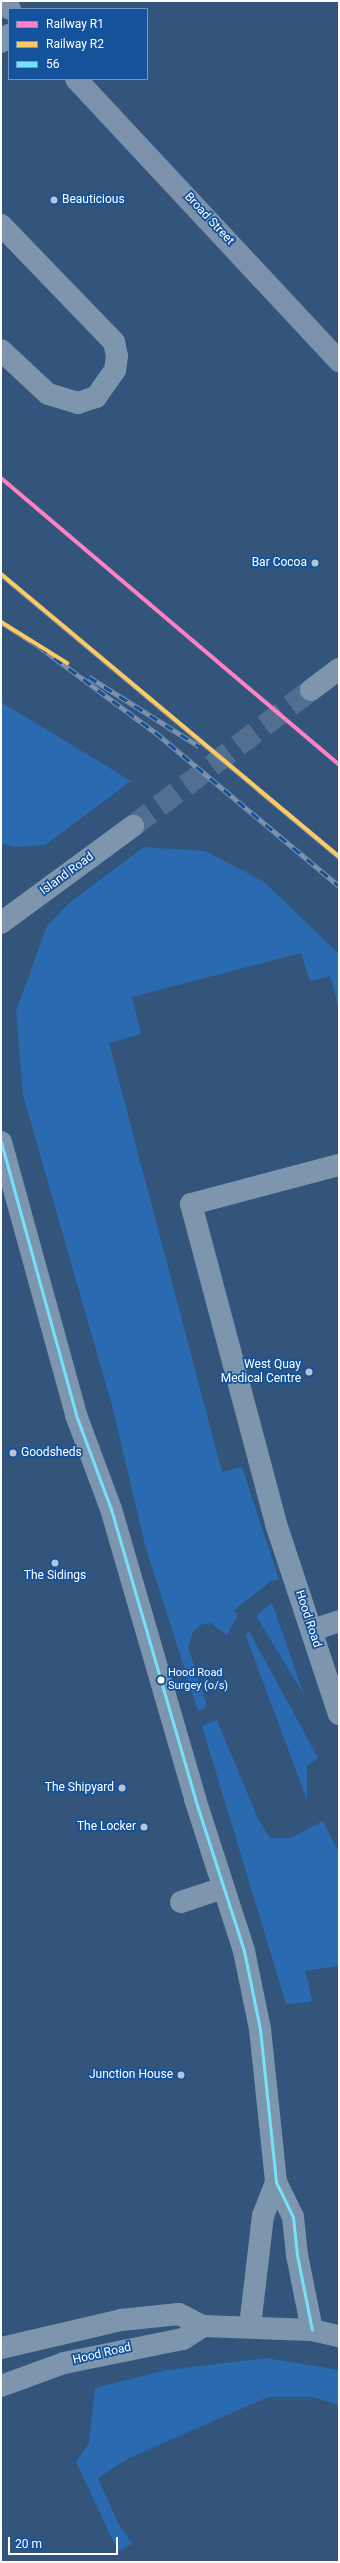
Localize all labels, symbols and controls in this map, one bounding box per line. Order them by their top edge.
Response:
legend [8,8,148,80]
text: Railway R1 [46,17,104,31]
text: Railway R2 [46,37,104,51]
text: 56 [46,57,60,71]
street label: Broad Street [181,190,237,248]
place label: Beauticious [62,193,125,207]
marker: Beauticious [49,195,59,205]
place label: Bar Cocoa [252,556,307,570]
marker: Bar Cocoa [310,558,320,568]
street label: Island Road [37,850,97,898]
place label: West Quay Medical Centre [221,1358,301,1386]
marker: West Quay Medical Centre [304,1367,314,1377]
place label: Goodsheds [21,1446,82,1460]
marker: Goodsheds [8,1448,18,1458]
marker: The Sidings [50,1558,60,1568]
place label: The Sidings [24,1569,86,1583]
street label: Hood Road [292,1588,324,1650]
place label: Hood Road Surgey (o/s) [168,1667,228,1693]
marker: Hood Road Surgey (o/s) [156,1675,166,1685]
place label: The Shipyard [45,1781,114,1795]
marker: The Shipyard [117,1783,127,1793]
place label: The Locker [77,1820,136,1834]
marker: The Locker [139,1822,149,1832]
place label: Junction House [89,2068,173,2082]
marker: Junction House [176,2070,186,2080]
street label: Hood Road [71,2340,133,2368]
scale bar [10,2529,120,2555]
text: 20 m [15,2537,42,2551]

